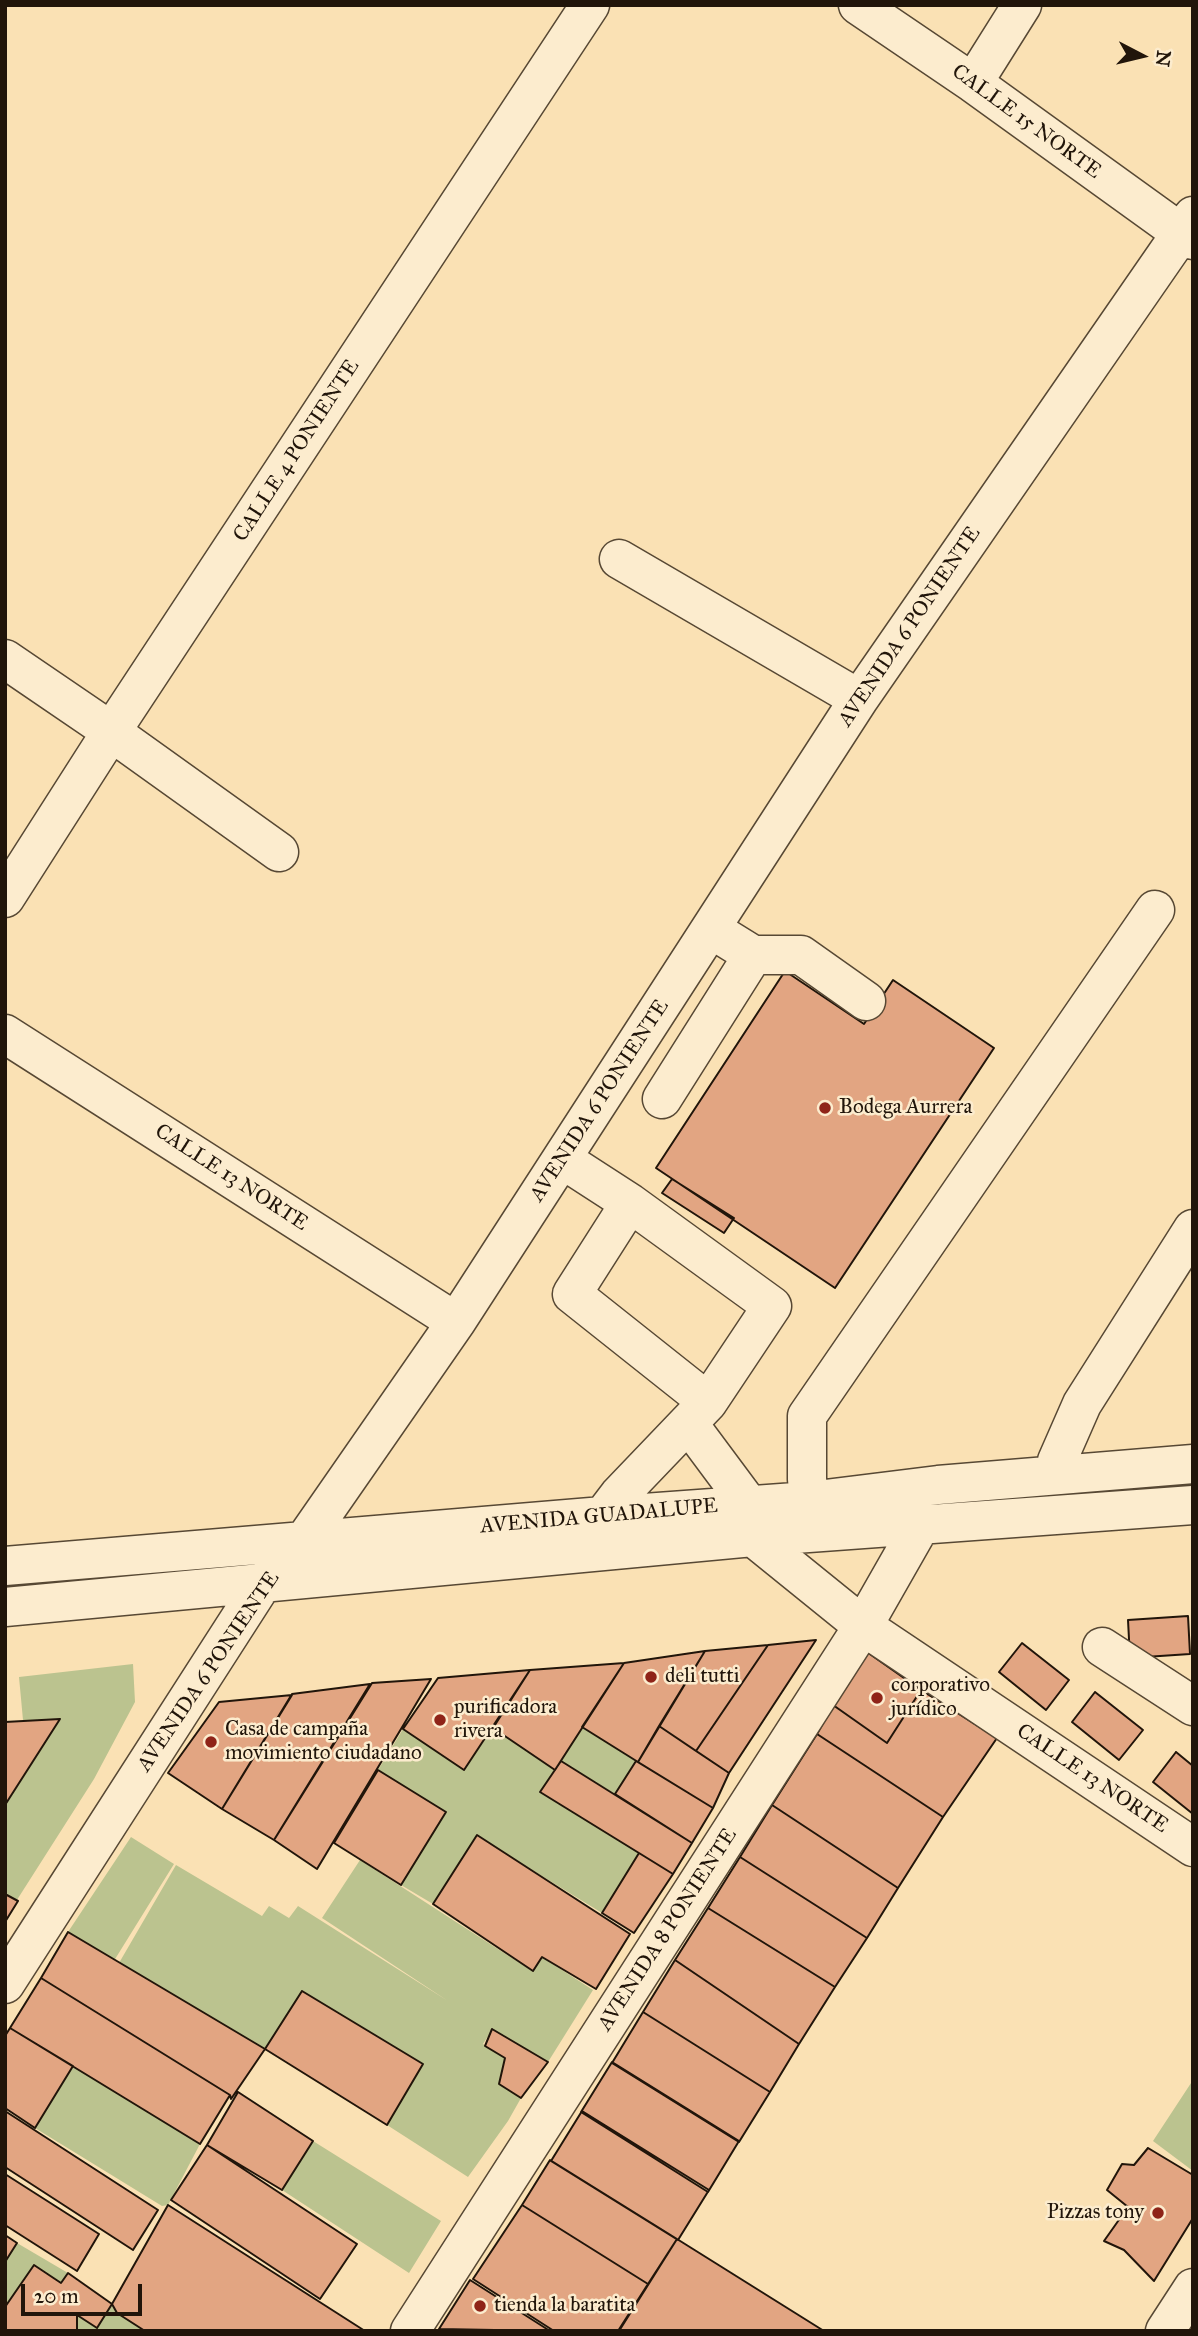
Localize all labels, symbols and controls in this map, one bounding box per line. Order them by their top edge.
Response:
north arrow [1107,21,1177,91]
text: N [1151,49,1176,68]
street label: CALLE 15 NORTE [946,59,1106,185]
street label: CALLE 4 PONIENTE [229,355,365,547]
street label: AVENIDA 6 PONIENTE [834,522,986,732]
street label: AVENIDA 6 PONIENTE [525,995,675,1207]
place label: Bodega Aurrera [839,1095,972,1121]
marker: Bodega Aurrera [817,1100,833,1116]
street label: CALLE 13 NORTE [150,1119,312,1237]
street label: AVENIDA GUADALUPE [479,1494,719,1540]
street label: AVENIDA 6 PONIENTE [133,1567,285,1777]
place label: deli tutti [665,1664,740,1690]
marker: deli tutti [643,1669,659,1685]
place label: corporativo jurídico [891,1673,990,1723]
marker: corporativo jurídico [869,1690,885,1706]
place label: purificadora rivera [454,1695,557,1745]
marker: purificadora rivera [432,1712,448,1728]
place label: Casa de campaña movimiento ciudadano [225,1717,422,1767]
street label: CALLE 13 NORTE [1011,1719,1173,1839]
marker: Casa de campaña movimiento ciudadano [203,1734,219,1750]
street label: AVENIDA 8 PONIENTE [593,1824,743,2036]
place label: Pizzas tony [1047,2200,1144,2226]
marker: Pizzas tony [1150,2205,1166,2221]
scale bar [24,2270,145,2314]
text: 20 m [34,2283,79,2309]
place label: tienda la baratita [494,2293,635,2319]
marker: tienda la baratita [472,2298,488,2314]

